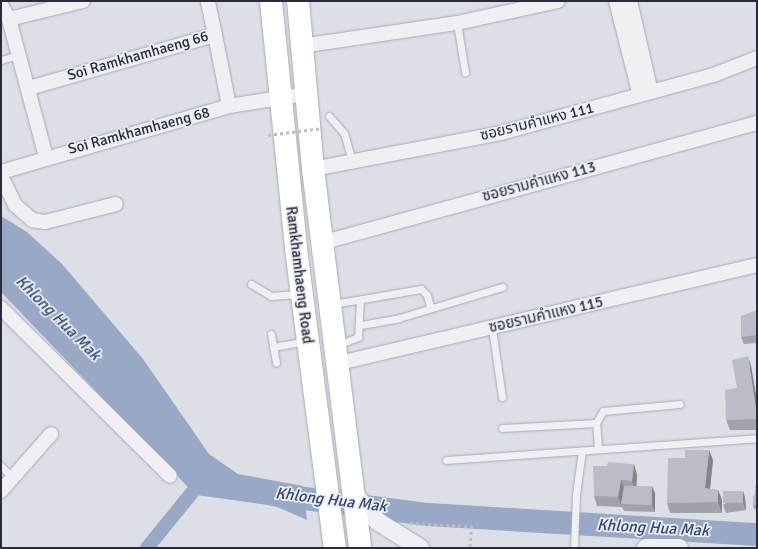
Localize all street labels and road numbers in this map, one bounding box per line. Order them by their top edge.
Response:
street label: Soi Ramkhamhaeng 66 [65,27,211,85]
street label: ซอยรามคำแหง 111 [478,99,596,145]
street label: Soi Ramkhamhaeng 68 [66,103,212,159]
street label: ซอยรามคำแหง 113 [480,158,598,206]
street label: Ramkhamhaeng Road [282,205,316,345]
street label: ซอยรามคำแหง 115 [487,293,605,337]

